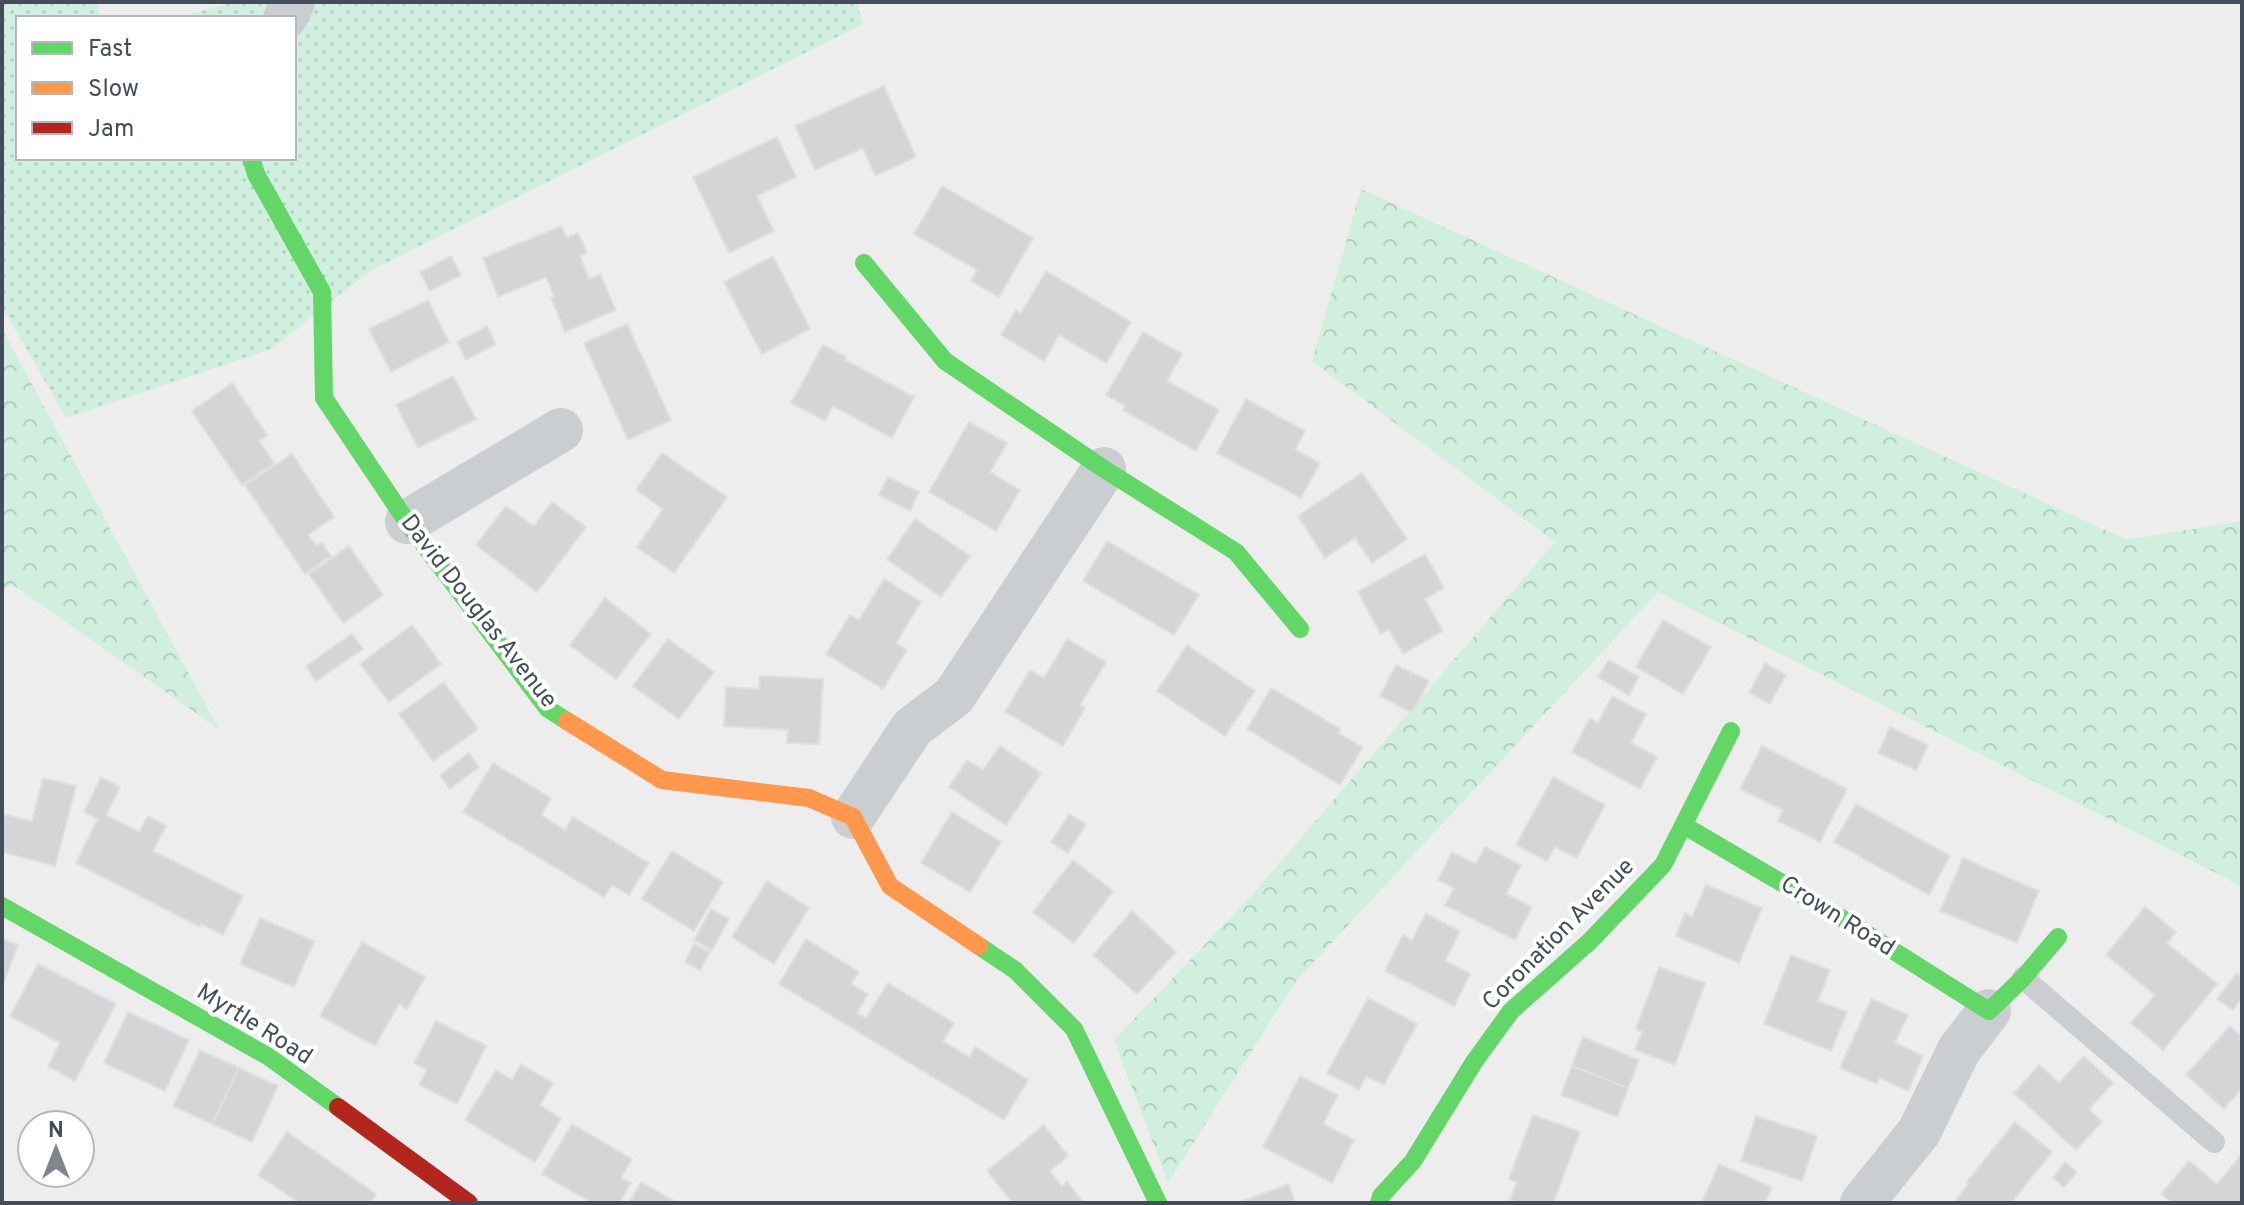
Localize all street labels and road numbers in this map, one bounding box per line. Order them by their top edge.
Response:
street label: David Douglas Avenue [393,509,563,715]
street label: Coronation Avenue [1477,853,1641,1017]
street label: Crown Road [1774,870,1900,964]
street label: Myrtle Road [191,978,317,1072]

